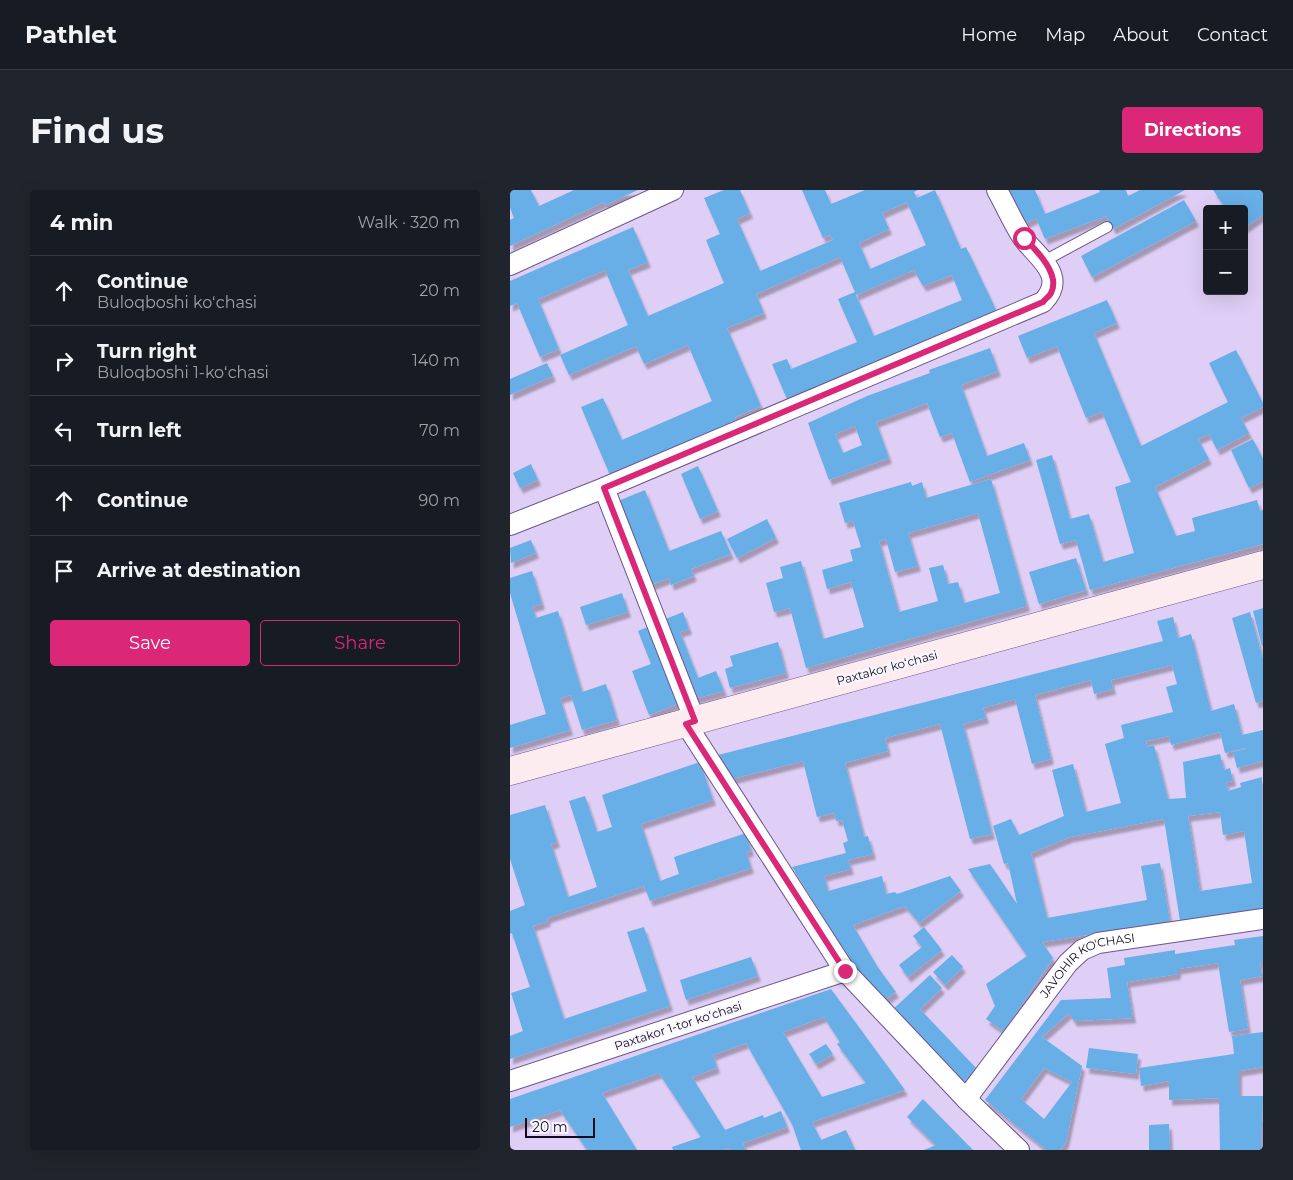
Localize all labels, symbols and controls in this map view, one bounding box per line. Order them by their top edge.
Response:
text: Pathlet [25,20,117,49]
text: Home [961,24,1017,46]
text: Map [1045,24,1085,46]
text: About [1113,24,1169,46]
text: Contact [1197,24,1268,46]
button: Directions [1122,107,1263,153]
text: Find us [30,109,164,152]
map controls [1203,205,1248,295]
button: + [1203,205,1248,250]
text: 4 min [50,210,113,235]
text: Walk · 320 m [358,213,460,232]
route start [1013,227,1036,250]
button: − [1203,250,1248,295]
text: Continue [97,270,188,293]
icon: ahead [50,277,78,305]
text: 20 m [419,281,460,300]
text: Buloqboshi koʻchasi [97,293,257,312]
text: Turn right [97,340,197,363]
icon: right [50,347,78,375]
text: 140 m [412,351,460,370]
text: Buloqboshi 1-koʻchasi [97,363,269,382]
icon: left [50,417,78,445]
text: Turn left [97,419,182,442]
text: 70 m [419,421,460,440]
icon: ahead [50,487,78,515]
text: Continue [97,489,188,512]
text: 90 m [418,491,460,510]
icon: arrive [50,557,78,585]
text: Arrive at destination [97,559,301,582]
button: Save [50,620,250,666]
button: Share [260,620,460,666]
street label: Paxtakor koʻchasi [835,647,939,688]
street label: JAVOHIR KO'CHASI [1036,930,1136,1001]
route end [834,960,857,983]
street label: Paxtakor 1-tor koʻchasi [612,998,744,1053]
scale bar [525,1115,595,1138]
text: 20 m [532,1118,568,1136]

